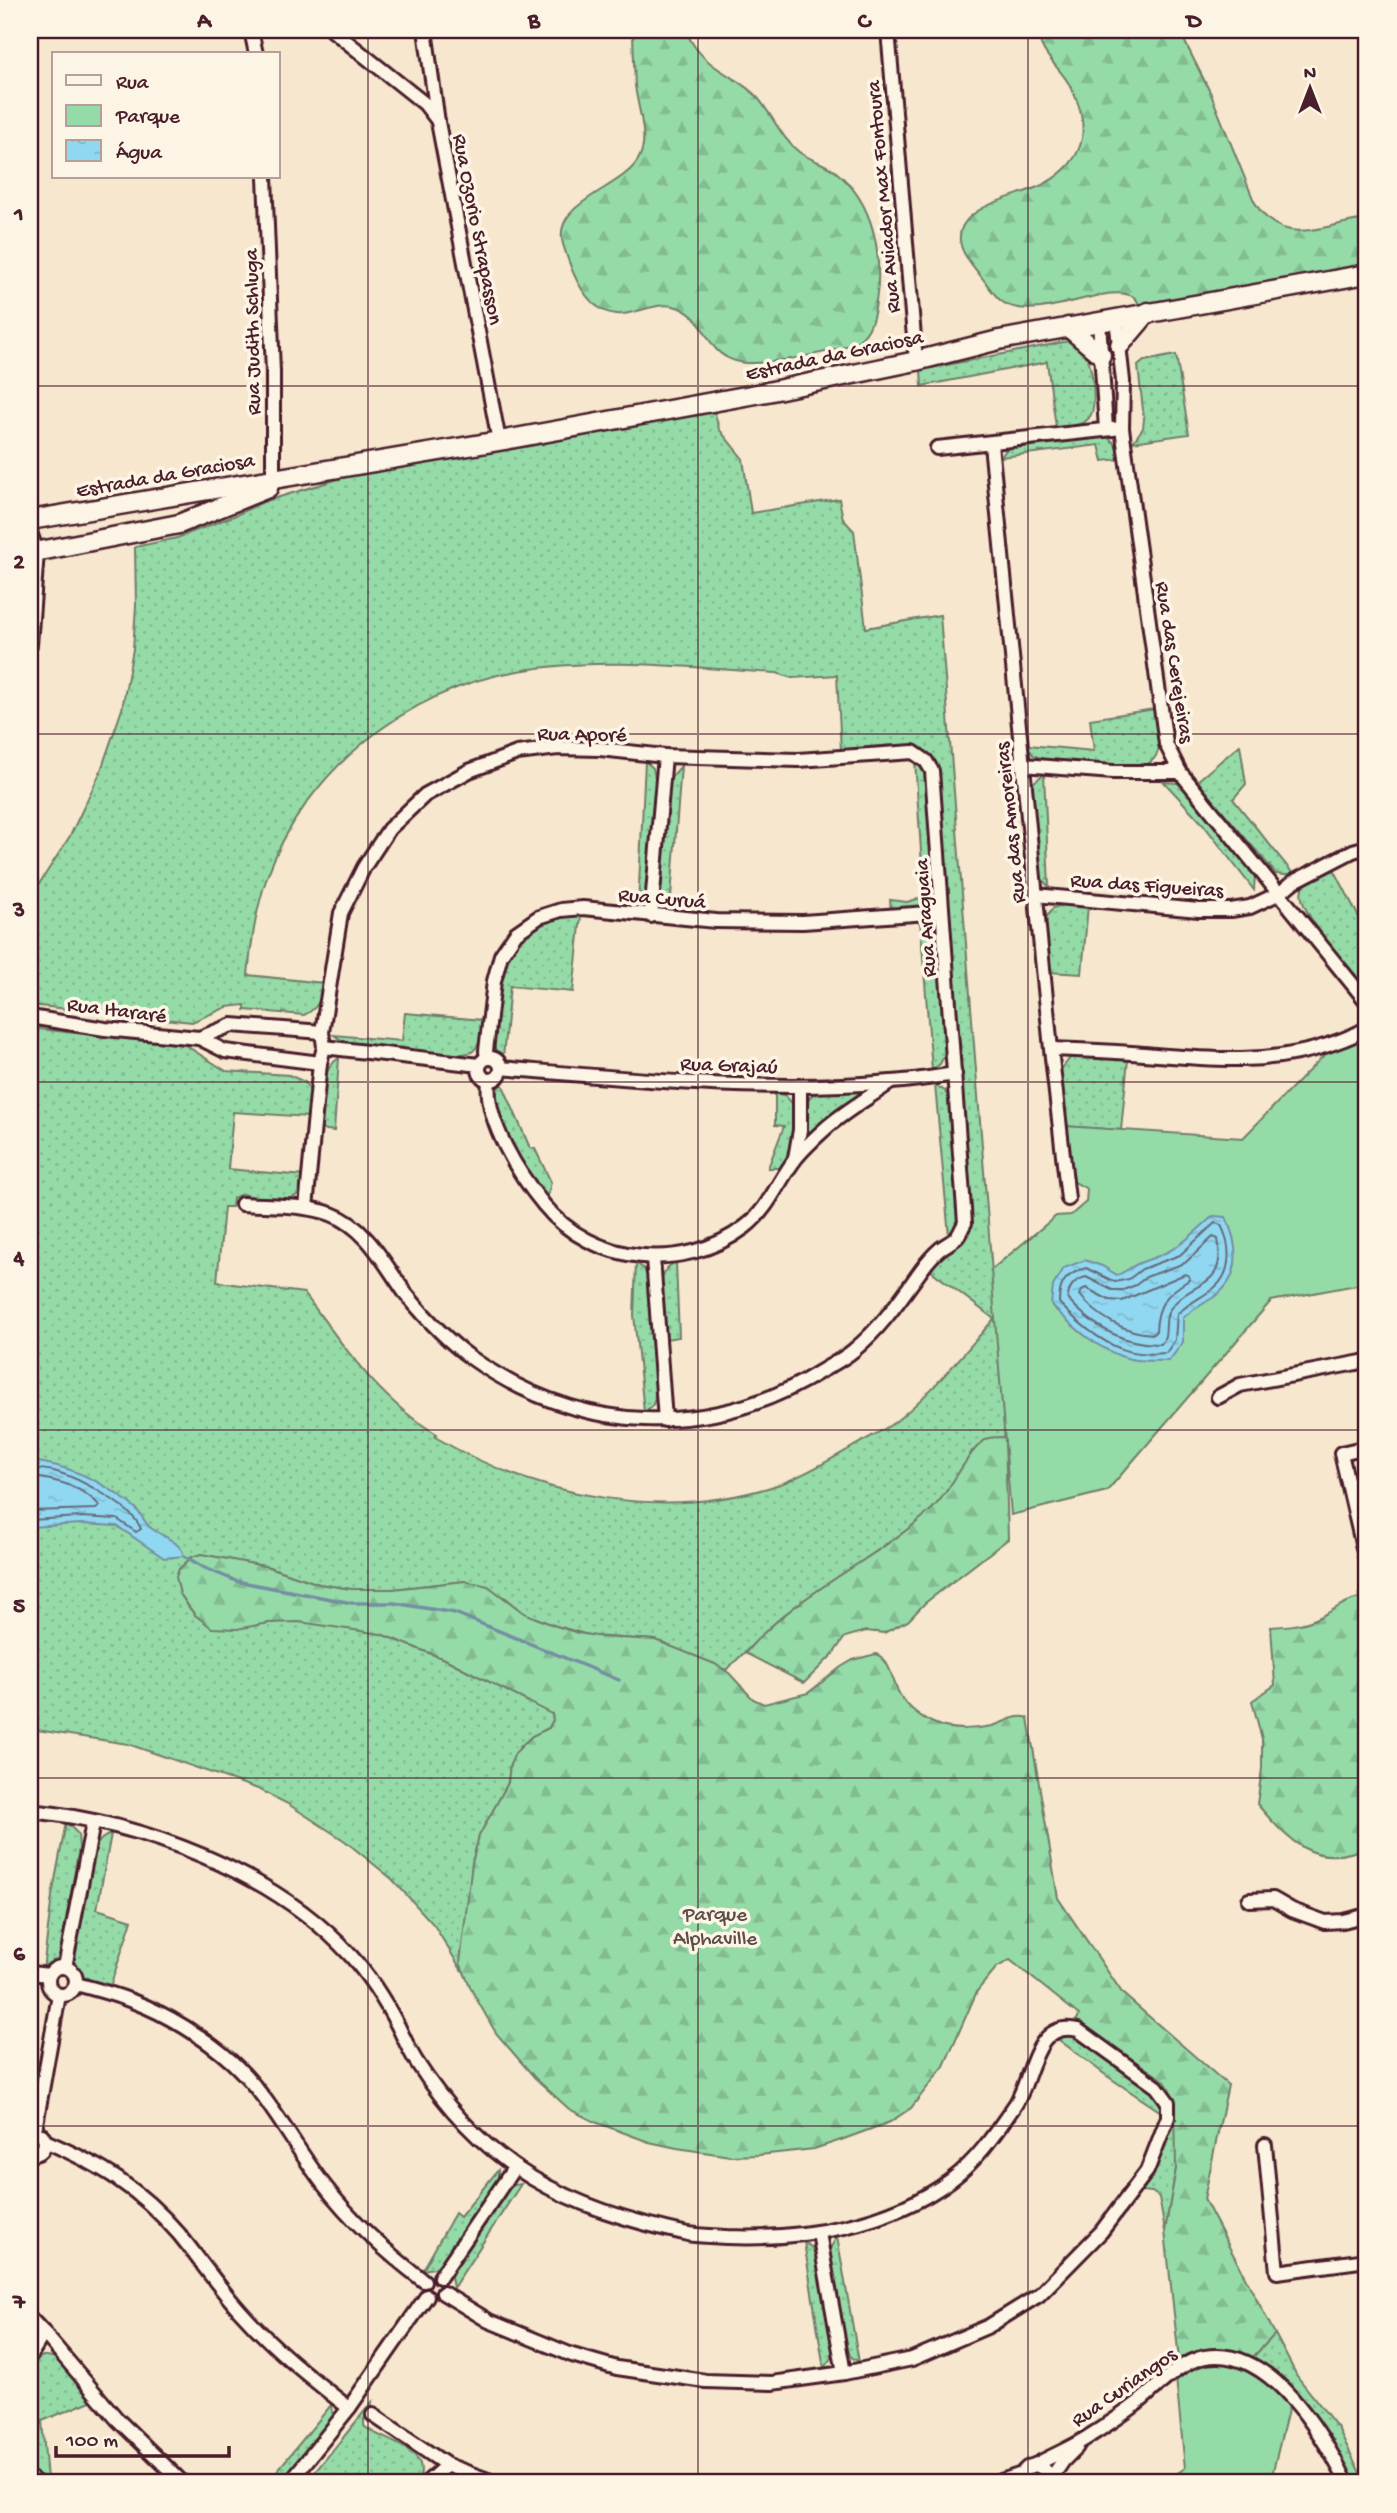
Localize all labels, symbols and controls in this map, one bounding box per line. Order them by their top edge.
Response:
text: A [196,9,212,36]
text: B [527,9,541,36]
text: C [858,9,873,36]
text: D [1185,9,1203,36]
legend [52,52,280,178]
north arrow [1274,52,1344,122]
text: N [1304,63,1316,86]
text: Rua [116,72,150,97]
street label: Rua Aviador Max Fontoura [863,78,908,314]
text: Parque [115,106,181,131]
street label: Rua Ozorio Strapasson [445,132,506,327]
text: Água [116,141,163,167]
text: 1 [13,202,24,229]
street label: Rua Judith Schluga [241,247,268,415]
street label: Estrada da Graciosa [744,326,927,388]
street label: Estrada da Graciosa [74,449,258,505]
text: 2 [13,550,25,577]
street label: Rua das Cerejeiras [1147,580,1198,746]
street label: Rua Aporé [537,723,628,750]
street label: Rua das Amoreiras [991,740,1033,905]
street label: Rua Araguaia [911,856,944,978]
street label: Rua das Figueiras [1069,870,1225,905]
street label: Rua Curuá [617,884,708,917]
text: 3 [12,898,25,925]
street label: Rua Itararé [65,994,169,1031]
street label: Rua Grajaú [680,1053,778,1082]
text: 4 [13,1246,25,1273]
text: 5 [13,1594,25,1621]
park label: Parque Alphaville [673,1904,758,1953]
text: 6 [13,1942,26,1969]
text: 7 [12,2290,26,2317]
street label: Rua Curiangos [1067,2343,1184,2434]
scale bar [56,2415,229,2459]
text: 100 m [65,2430,118,2455]

